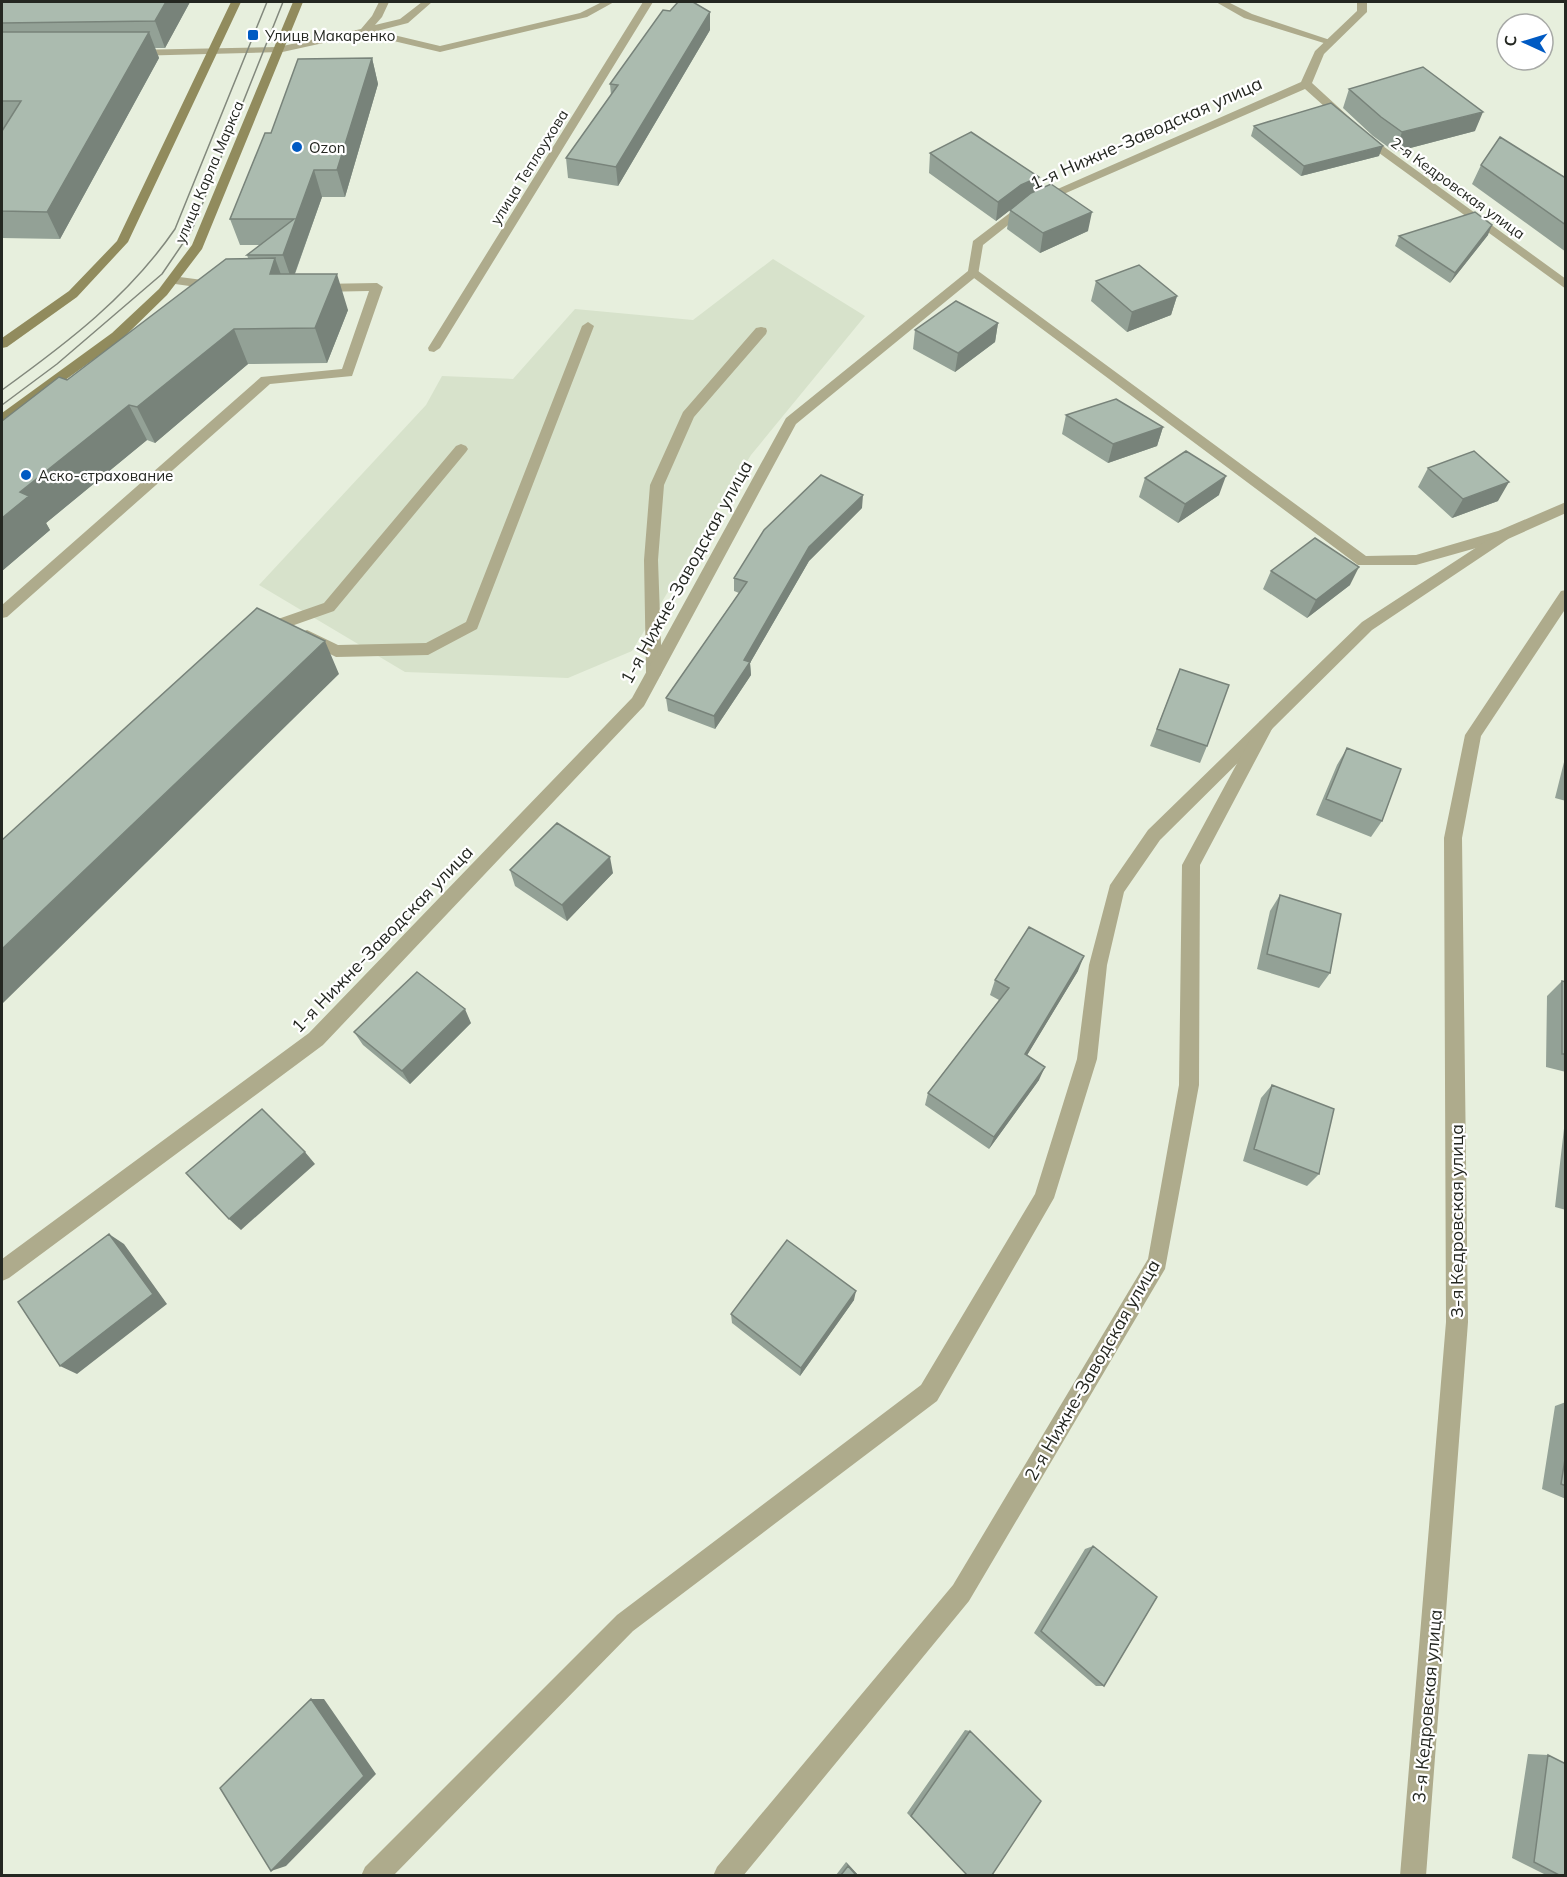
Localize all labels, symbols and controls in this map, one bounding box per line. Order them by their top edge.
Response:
north arrow [1495,12,1555,72]
place label: Улицв Макаренко [264,26,395,45]
marker: Улицв Макаренко [246,28,260,42]
text: С [1500,35,1520,47]
street label: 1-я Нижне-Заводская улица [1026,71,1266,195]
street label: улица Карла Маркса [170,98,248,246]
street label: улица Теплоухова [486,106,572,228]
street label: 2-я Кедровская улица [1387,133,1529,243]
place label: Ozon [309,138,346,157]
marker: Ozon [290,140,304,154]
street label: 1-я Нижне-Заводская улица [615,456,757,688]
place label: Аско-страхование [38,466,173,485]
marker: Аско-страхование [19,468,33,482]
street label: 1-я Нижне-Заводская улица [286,840,478,1038]
street label: 3-я Кедровская улица [1445,1124,1468,1318]
street label: 2-я Нижне-Заводская улица [1019,1255,1165,1485]
street label: 3-я Кедровская улица [1407,1608,1447,1804]

